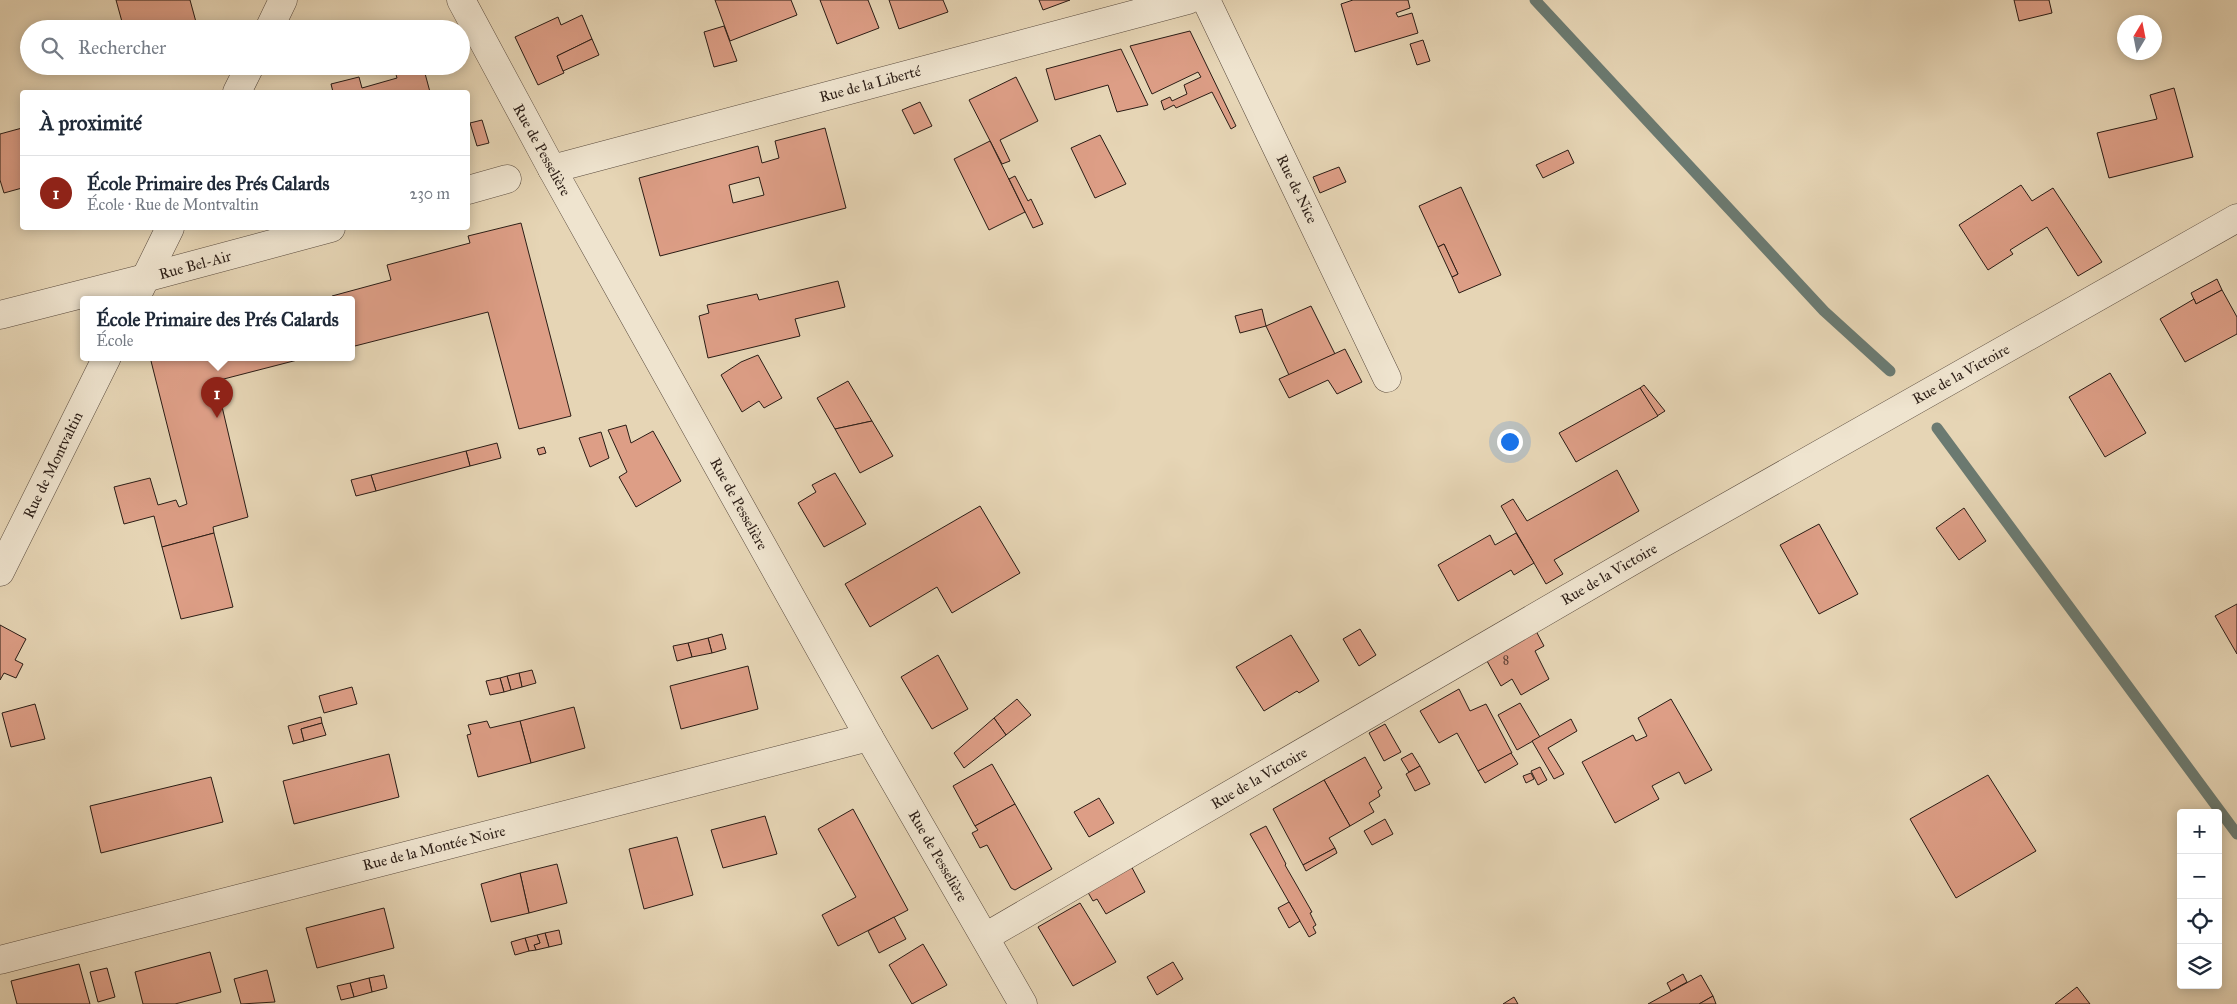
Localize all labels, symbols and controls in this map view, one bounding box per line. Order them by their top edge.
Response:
north arrow [2117,15,2162,60]
search box [20,20,470,75]
icon: search [38,34,66,62]
text: Rechercher [78,36,166,59]
street label: Rue de la Liberté [817,62,923,106]
street label: Rue de Pesselière [509,101,575,199]
text: À proximité [40,110,142,136]
street label: Rue de Nice [1273,152,1321,226]
text: École Primaire des Prés Calards [87,172,330,195]
text: 1 [53,184,59,203]
text: 230 m [410,184,450,203]
text: École · Rue de Montvaltin [87,195,259,214]
street label: Rue Bel-Air [157,247,233,283]
popup [80,296,355,361]
text: École Primaire des Prés Calards [96,308,339,331]
text: École [96,331,134,350]
street label: Rue de la Victoire [1909,340,2013,408]
pin: 1 [201,377,233,418]
street label: Rue de Montvaltin [19,409,87,521]
your location [1497,429,1523,455]
street label: Rue de Pesselière [706,455,772,553]
street label: Rue de la Victoire [1558,539,1660,609]
house number: 8 [1503,653,1509,667]
street label: Rue de la Victoire [1208,743,1310,813]
street label: Rue de Pesselière [905,807,971,905]
map controls [2177,809,2222,989]
button: + [2177,809,2222,854]
street label: Rue de la Montée Noire [361,822,507,874]
button: − [2177,854,2222,899]
button: locate [2177,899,2222,944]
button: layers [2177,944,2222,989]

